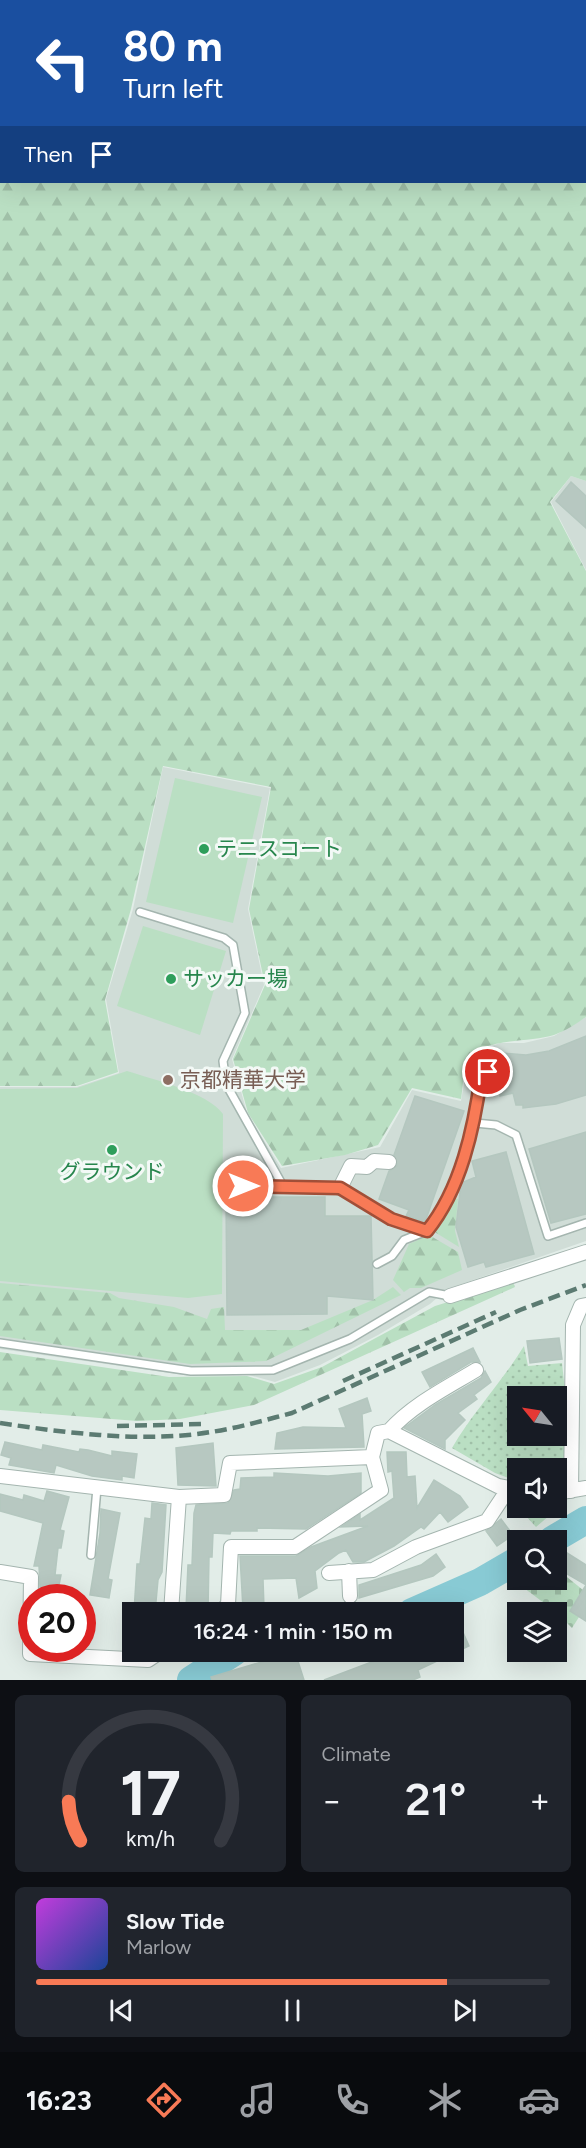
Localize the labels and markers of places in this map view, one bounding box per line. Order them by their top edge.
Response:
place label: テニスコート [216,836,342,861]
marker: テニスコート [197,842,211,856]
place label: サッカー場 [183,966,288,991]
marker: サッカー場 [164,972,178,986]
pin [462,1046,513,1097]
place label: 京都精華大学 [180,1067,306,1092]
marker: 京都精華大学 [161,1073,175,1087]
marker: グラウンド [105,1143,119,1157]
place label: グラウンド [60,1159,165,1184]

